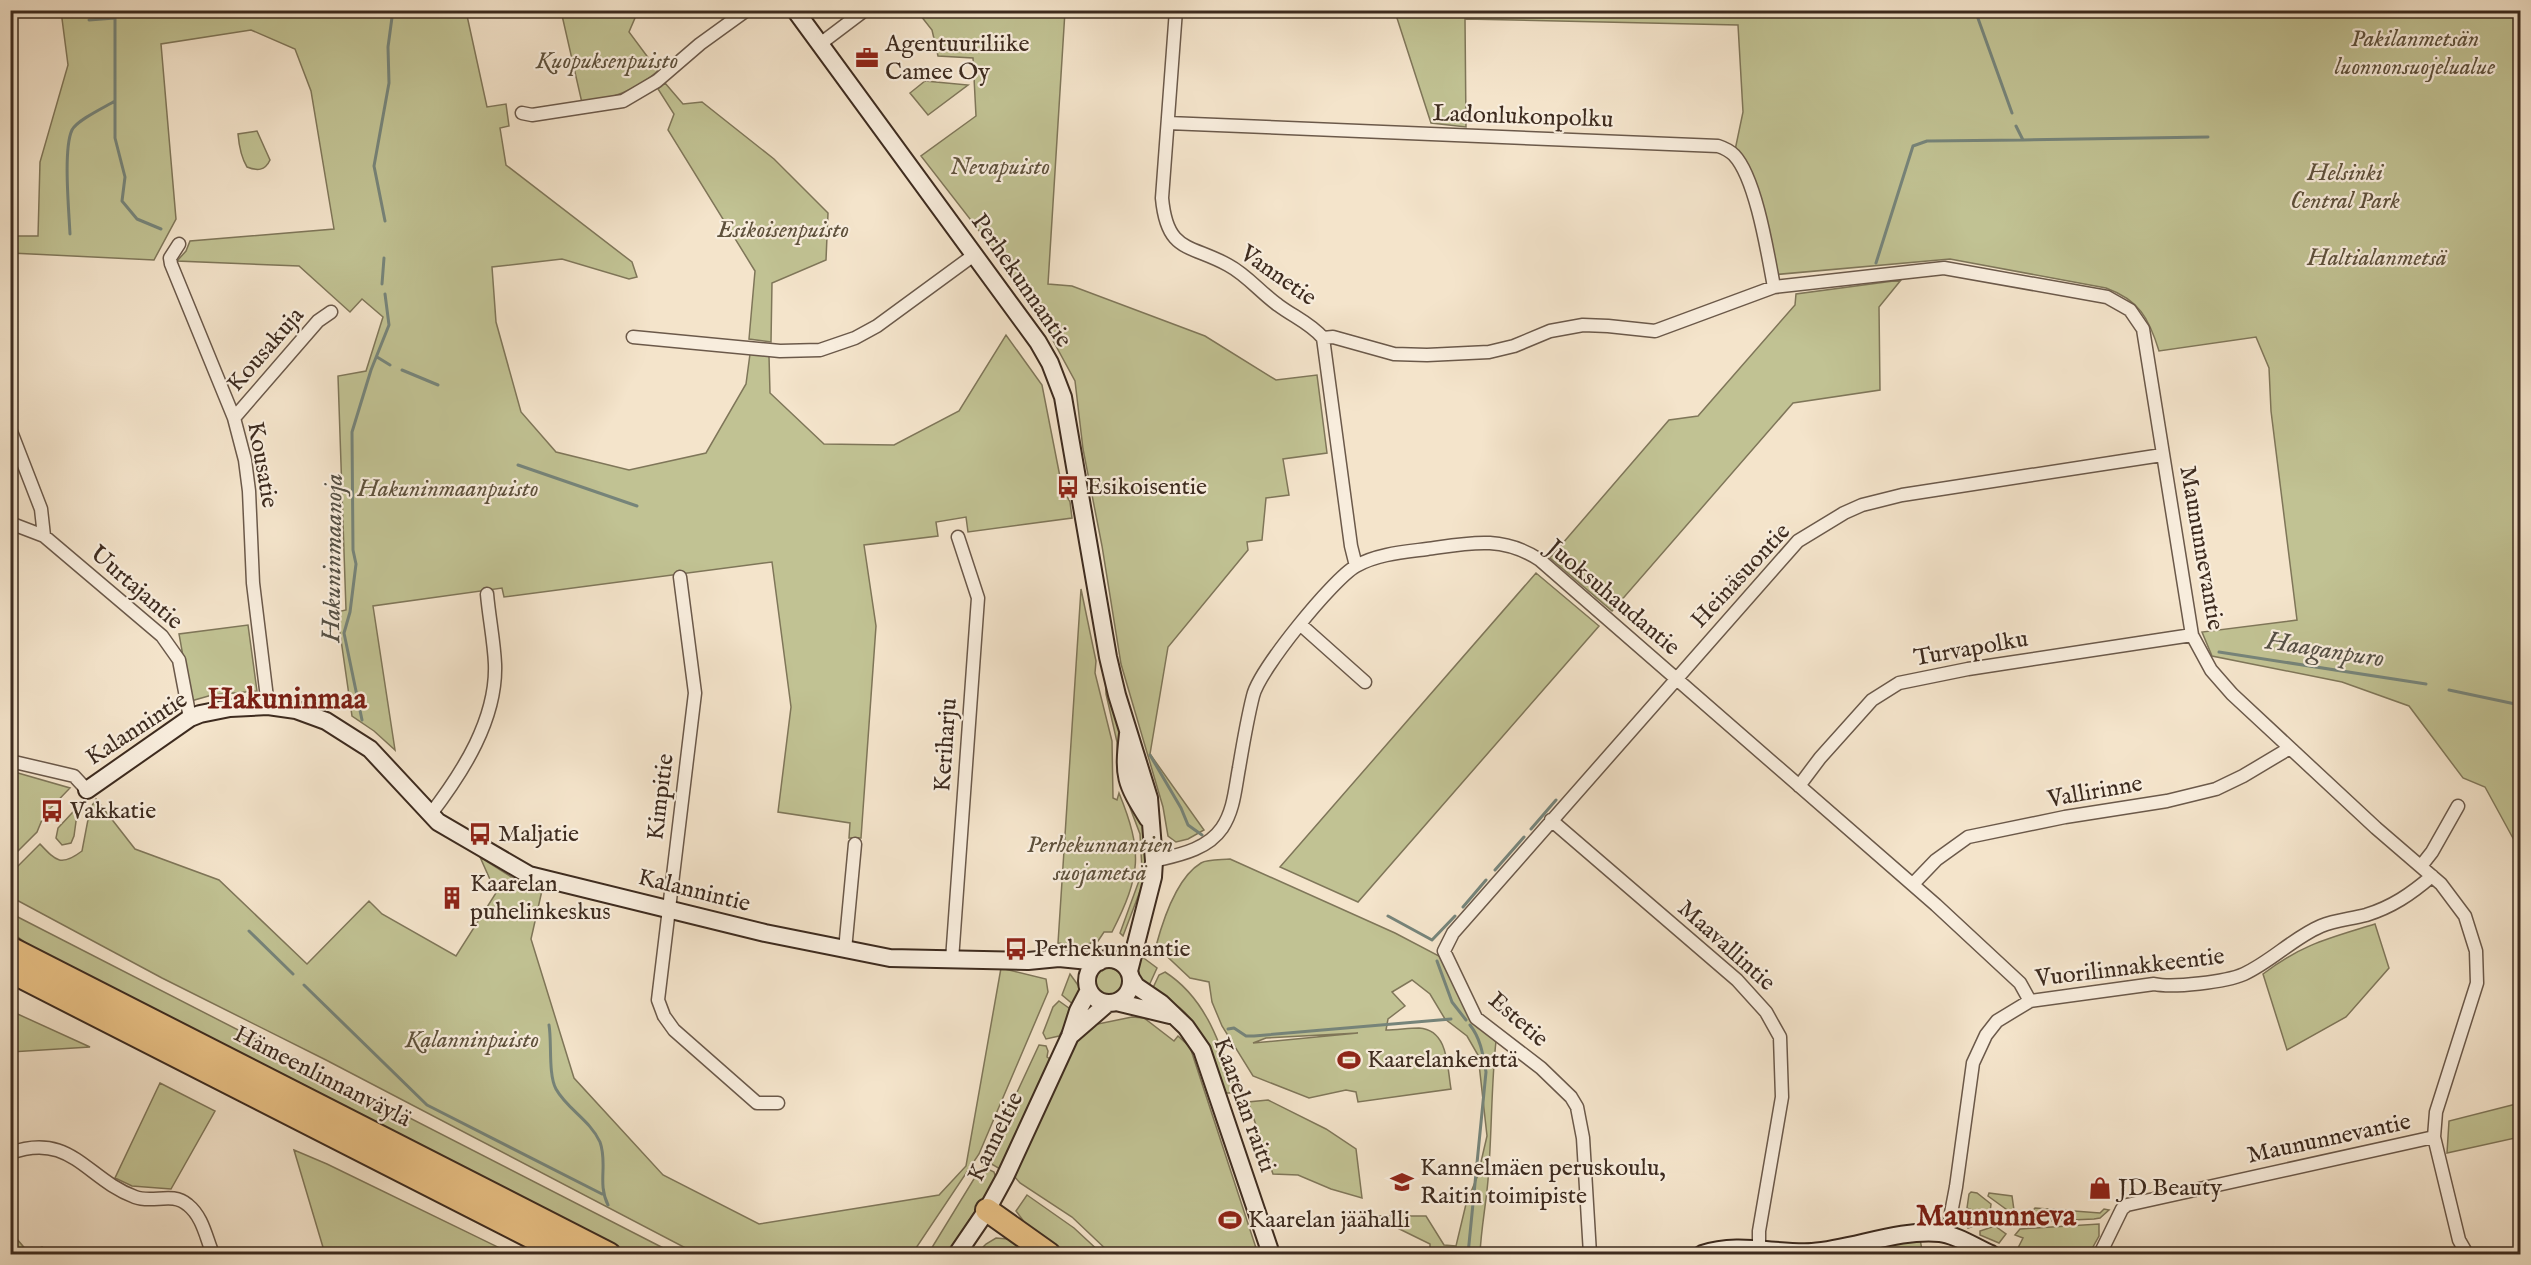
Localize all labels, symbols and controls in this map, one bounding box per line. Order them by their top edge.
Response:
park label: Pakilanmetsän luonnonsuojelualue [2335,24,2495,83]
place label: Agentuuriliike Camee Oy [884,29,1029,88]
office icon: Agentuuriliike Camee Oy [854,45,880,71]
park label: Kuopuksenpuisto [535,46,678,77]
street label: Ladonlukonpolku [1432,98,1614,136]
park label: Nevapuisto [950,152,1050,183]
park label: Helsinki Central Park [2290,158,2400,217]
street label: Perhekunnantie [963,208,1079,354]
park label: Esikoisenpuisto [716,215,849,246]
street label: Vannetie [1233,238,1322,314]
park label: Haltialanmetsä [2306,243,2448,274]
street label: Kousakuja [221,301,312,399]
street label: Kousatie [239,420,285,510]
street label: Maununnevantie [2171,463,2231,633]
place label: Esikoisentie [1086,472,1207,503]
water label: Hakuninmaanoja [315,473,351,644]
park label: Hakuninmaanpuisto [356,474,539,505]
bus stop icon: Esikoisentie [1055,474,1081,500]
street label: Heinäsuontie [1684,517,1798,635]
street label: Juoksuhaudantie [1537,531,1686,663]
street label: Uurtajantie [83,539,189,637]
street label: Turvapolku [1912,624,2030,674]
water label: Haaganpuro [2262,624,2387,677]
district label: Hakuninmaa [207,681,368,719]
street label: Kalannintie [80,685,194,773]
street label: Keriharju [927,697,965,793]
street label: Kimpitie [640,752,682,842]
street label: Vallirinne [2044,768,2145,816]
place label: Vakkatie [69,796,156,827]
bus stop icon: Vakkatie [39,798,65,824]
place label: Maljatie [498,819,579,850]
bus stop icon: Maljatie [467,821,493,847]
park label: Perhekunnantien suojametsä [1027,830,1173,889]
street label: Kalannintie [634,862,754,920]
place label: Kaarelan puhelinkeskus [470,869,611,928]
building icon: Kaarelan puhelinkeskus [439,885,465,911]
street label: Maavallintie [1670,894,1782,998]
place label: Perhekunnantie [1034,934,1191,965]
bus stop icon: Perhekunnantie [1003,936,1029,962]
street label: Vuorilinnakkeentie [2033,941,2226,995]
street label: Estetie [1481,985,1555,1055]
street label: Hämeenlinnanväylä [228,1019,416,1135]
park label: Kalanninpuisto [404,1025,539,1056]
street label: Kaarelan raitti [1205,1033,1283,1177]
place label: Kaarelankenttä [1367,1045,1519,1076]
sports icon: Kaarelankenttä [1336,1047,1362,1073]
street label: Kanneltie [961,1087,1031,1187]
street label: Maununnevantie [2244,1107,2414,1171]
place label: Kannelmäen peruskoulu, Raitin toimipiste [1420,1153,1666,1212]
school or university icon: Kannelmäen peruskoulu, Raitin toimipiste [1389,1169,1415,1195]
place label: JD Beauty [2115,1173,2222,1204]
shop icon: JD Beauty [2087,1175,2113,1201]
district label: Maununneva [1916,1198,2077,1236]
place label: Kaarelan jäähalli [1248,1205,1410,1236]
sports icon: Kaarelan jäähalli [1217,1207,1243,1233]

